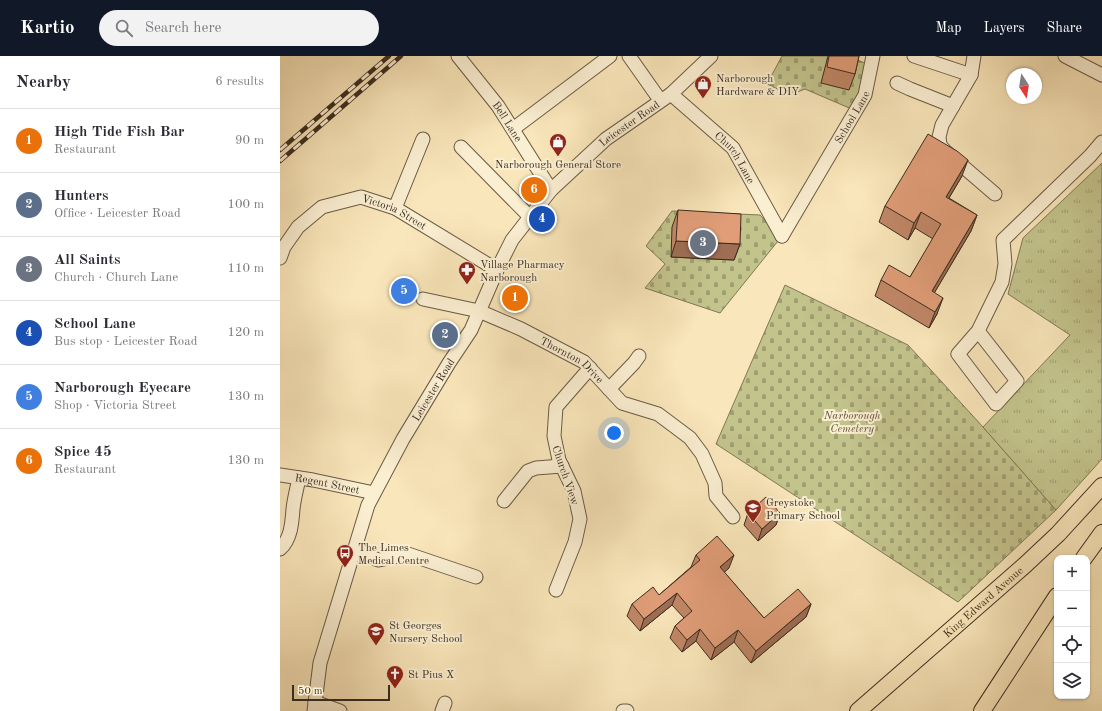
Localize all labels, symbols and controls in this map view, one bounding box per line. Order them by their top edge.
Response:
search box [99,10,379,46]
icon: search [113,17,135,39]
text: Kartio [20,19,75,38]
text: Search here [145,21,221,36]
text: Map [936,21,962,35]
text: Layers [984,21,1025,35]
text: Share [1047,21,1082,35]
north arrow [1006,68,1042,104]
text: Nearby [16,74,71,91]
shop icon: Narborough Hardware & DIY [693,74,713,99]
place label: Narborough Hardware & DIY [716,74,799,98]
text: 6 results [215,75,264,88]
street label: School Lane [834,91,873,146]
street label: Leicester Road [598,99,662,149]
street label: Bell Lane [490,100,523,144]
text: High Tide Fish Bar [54,125,185,140]
street label: Church Lane [712,131,756,186]
shop icon: Narborough General Store [548,132,568,157]
text: 1 [25,134,33,147]
text: 90 m [235,134,264,147]
text: Restaurant [54,143,116,156]
place label: Narborough General Store [495,160,621,171]
pin: 6 [521,175,547,205]
text: Hunters [54,189,108,204]
street label: Victoria Street [360,194,428,233]
text: 2 [25,198,33,211]
text: 100 m [227,198,264,211]
pin: 4 [529,204,555,234]
text: Office · Leicester Road [54,207,181,220]
pin: 3 [690,228,716,258]
text: All Saints [54,253,120,268]
pharmacy icon: Village Pharmacy Narborough [457,260,477,285]
place label: Village Pharmacy Narborough [480,260,565,284]
text: 3 [25,262,33,275]
text: 110 m [227,262,264,275]
text: Church · Church Lane [54,271,178,284]
pin: 5 [391,276,417,306]
pin: 1 [502,283,528,313]
text: School Lane [54,317,136,332]
pin: 2 [432,320,458,350]
text: 4 [25,326,33,339]
text: 120 m [227,326,264,339]
text: Bus stop · Leicester Road [54,335,197,348]
street label: Thornton Drive [538,336,605,386]
street label: Leicester Road [411,357,457,424]
text: Narborough Eyecare [54,381,191,396]
text: 5 [25,390,33,403]
text: 130 m [227,390,264,403]
text: Shop · Victoria Street [54,399,176,412]
park label: Narborough Cemetery [823,411,881,435]
your location [604,423,624,443]
street label: Church View [549,444,580,507]
text: Spice 45 [54,445,112,460]
text: 6 [25,454,33,467]
text: 130 m [227,454,264,467]
text: Restaurant [54,463,116,476]
street label: Regent Street [294,473,361,497]
school or university icon: Greystoke Primary School [743,498,763,523]
place label: Greystoke Primary School [766,498,840,522]
bus stop icon: The Limes Medical Centre [335,543,355,568]
place label: The Limes Medical Centre [358,543,429,567]
map controls [1054,555,1090,699]
button: + [1054,555,1090,591]
street label: King Edward Avenue [942,565,1026,640]
button: − [1054,591,1090,627]
school or university icon: St Georges Nursery School [366,621,386,646]
place label: St Georges Nursery School [389,621,463,645]
button: locate [1054,627,1090,663]
button: layers [1054,663,1090,699]
church icon: St Pius X [385,664,405,689]
place label: St Pius X [408,670,454,681]
scale bar [292,683,390,702]
text: 50 m [298,686,323,697]

